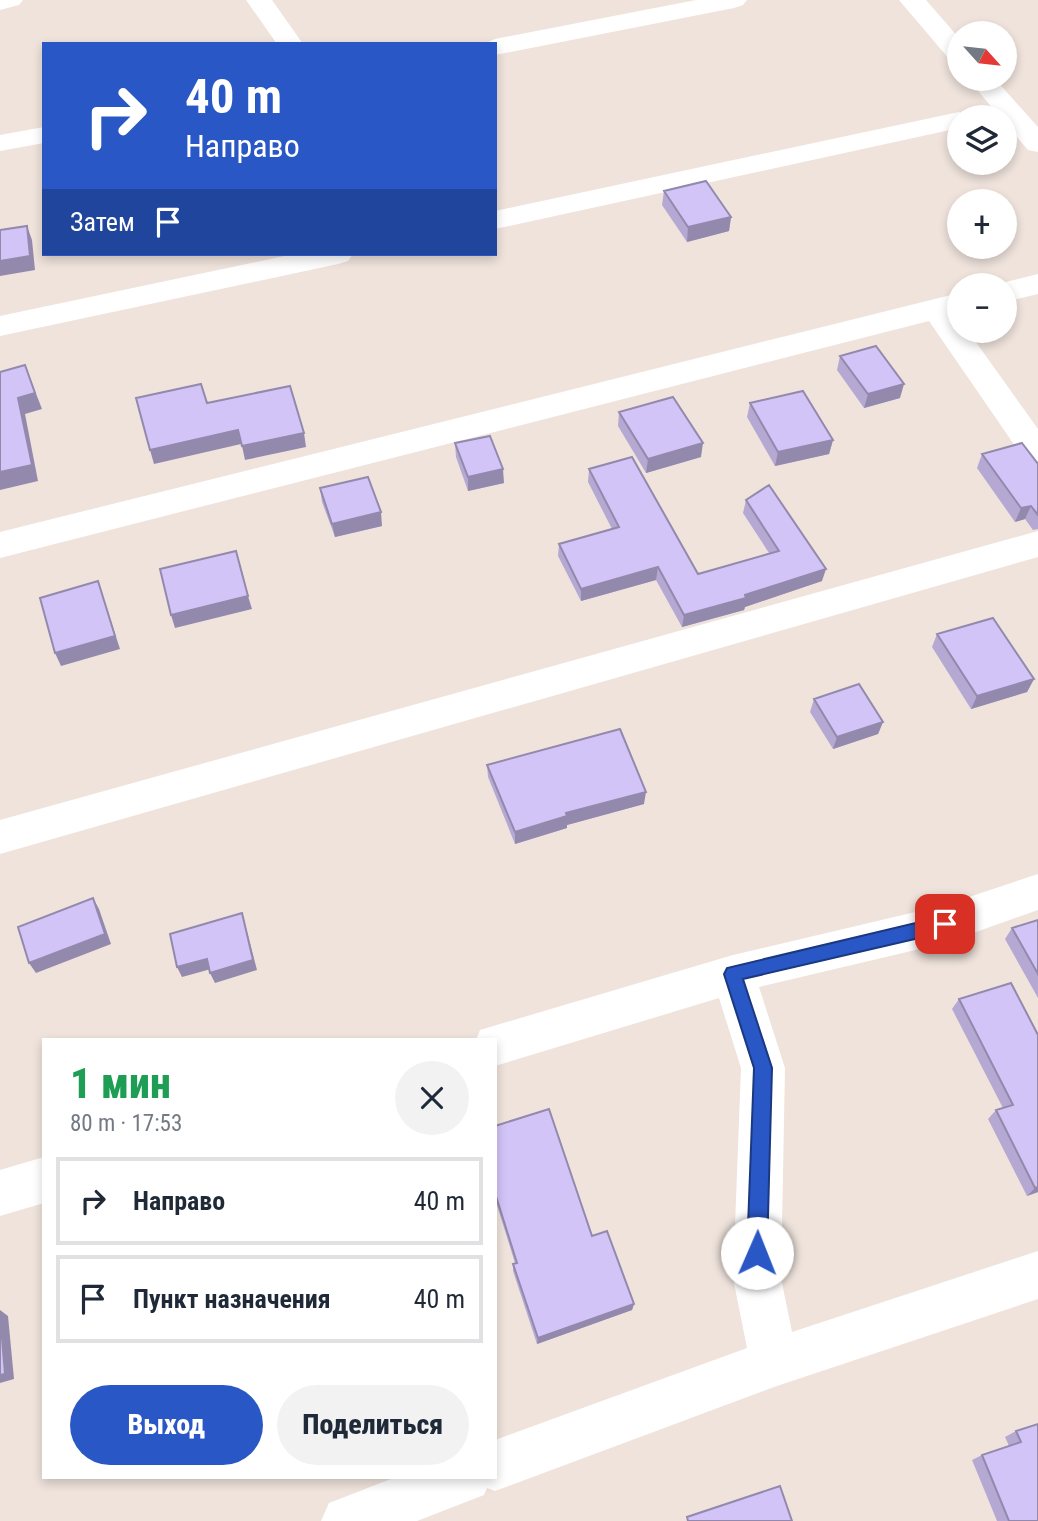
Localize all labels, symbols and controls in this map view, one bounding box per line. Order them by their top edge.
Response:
north arrow [947,21,1017,91]
map controls [947,21,1017,343]
text: 40 m [185,68,282,125]
icon: right [70,70,161,161]
button: layers [947,105,1017,175]
text: Направо [185,127,300,165]
button: + [947,189,1017,259]
icon: arrive [149,203,187,241]
text: Затем [70,207,135,237]
button: − [947,273,1017,343]
pin [915,894,975,954]
icon: arrive [926,905,964,943]
text: 1 мин [70,1059,171,1108]
button: close [395,1061,469,1135]
text: 80 m · 17:53 [70,1110,182,1137]
icon: right [74,1182,112,1220]
text: Направо [133,1186,225,1216]
text: 40 m [414,1186,465,1216]
position arrow [720,1216,794,1290]
icon: arrive [74,1280,112,1318]
text: Пункт назначения [133,1284,331,1314]
text: 40 m [414,1284,465,1314]
button: Выход [70,1385,263,1465]
button: Поделиться [277,1385,469,1465]

